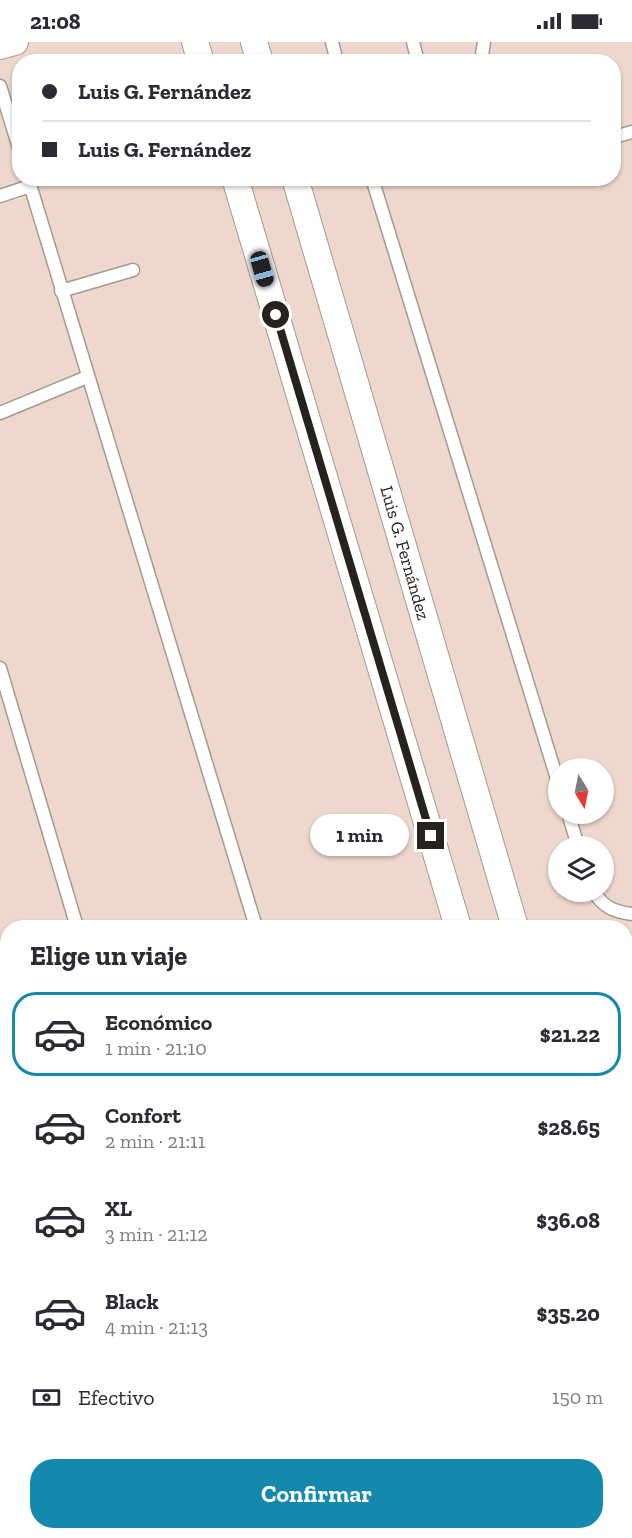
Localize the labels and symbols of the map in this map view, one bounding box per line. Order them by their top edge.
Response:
car [248,249,276,289]
route start [262,301,289,328]
street label: Luis G. Fernández [375,483,435,623]
north arrow [548,758,614,824]
callout: 1 min [311,815,410,857]
route end [417,822,444,849]

